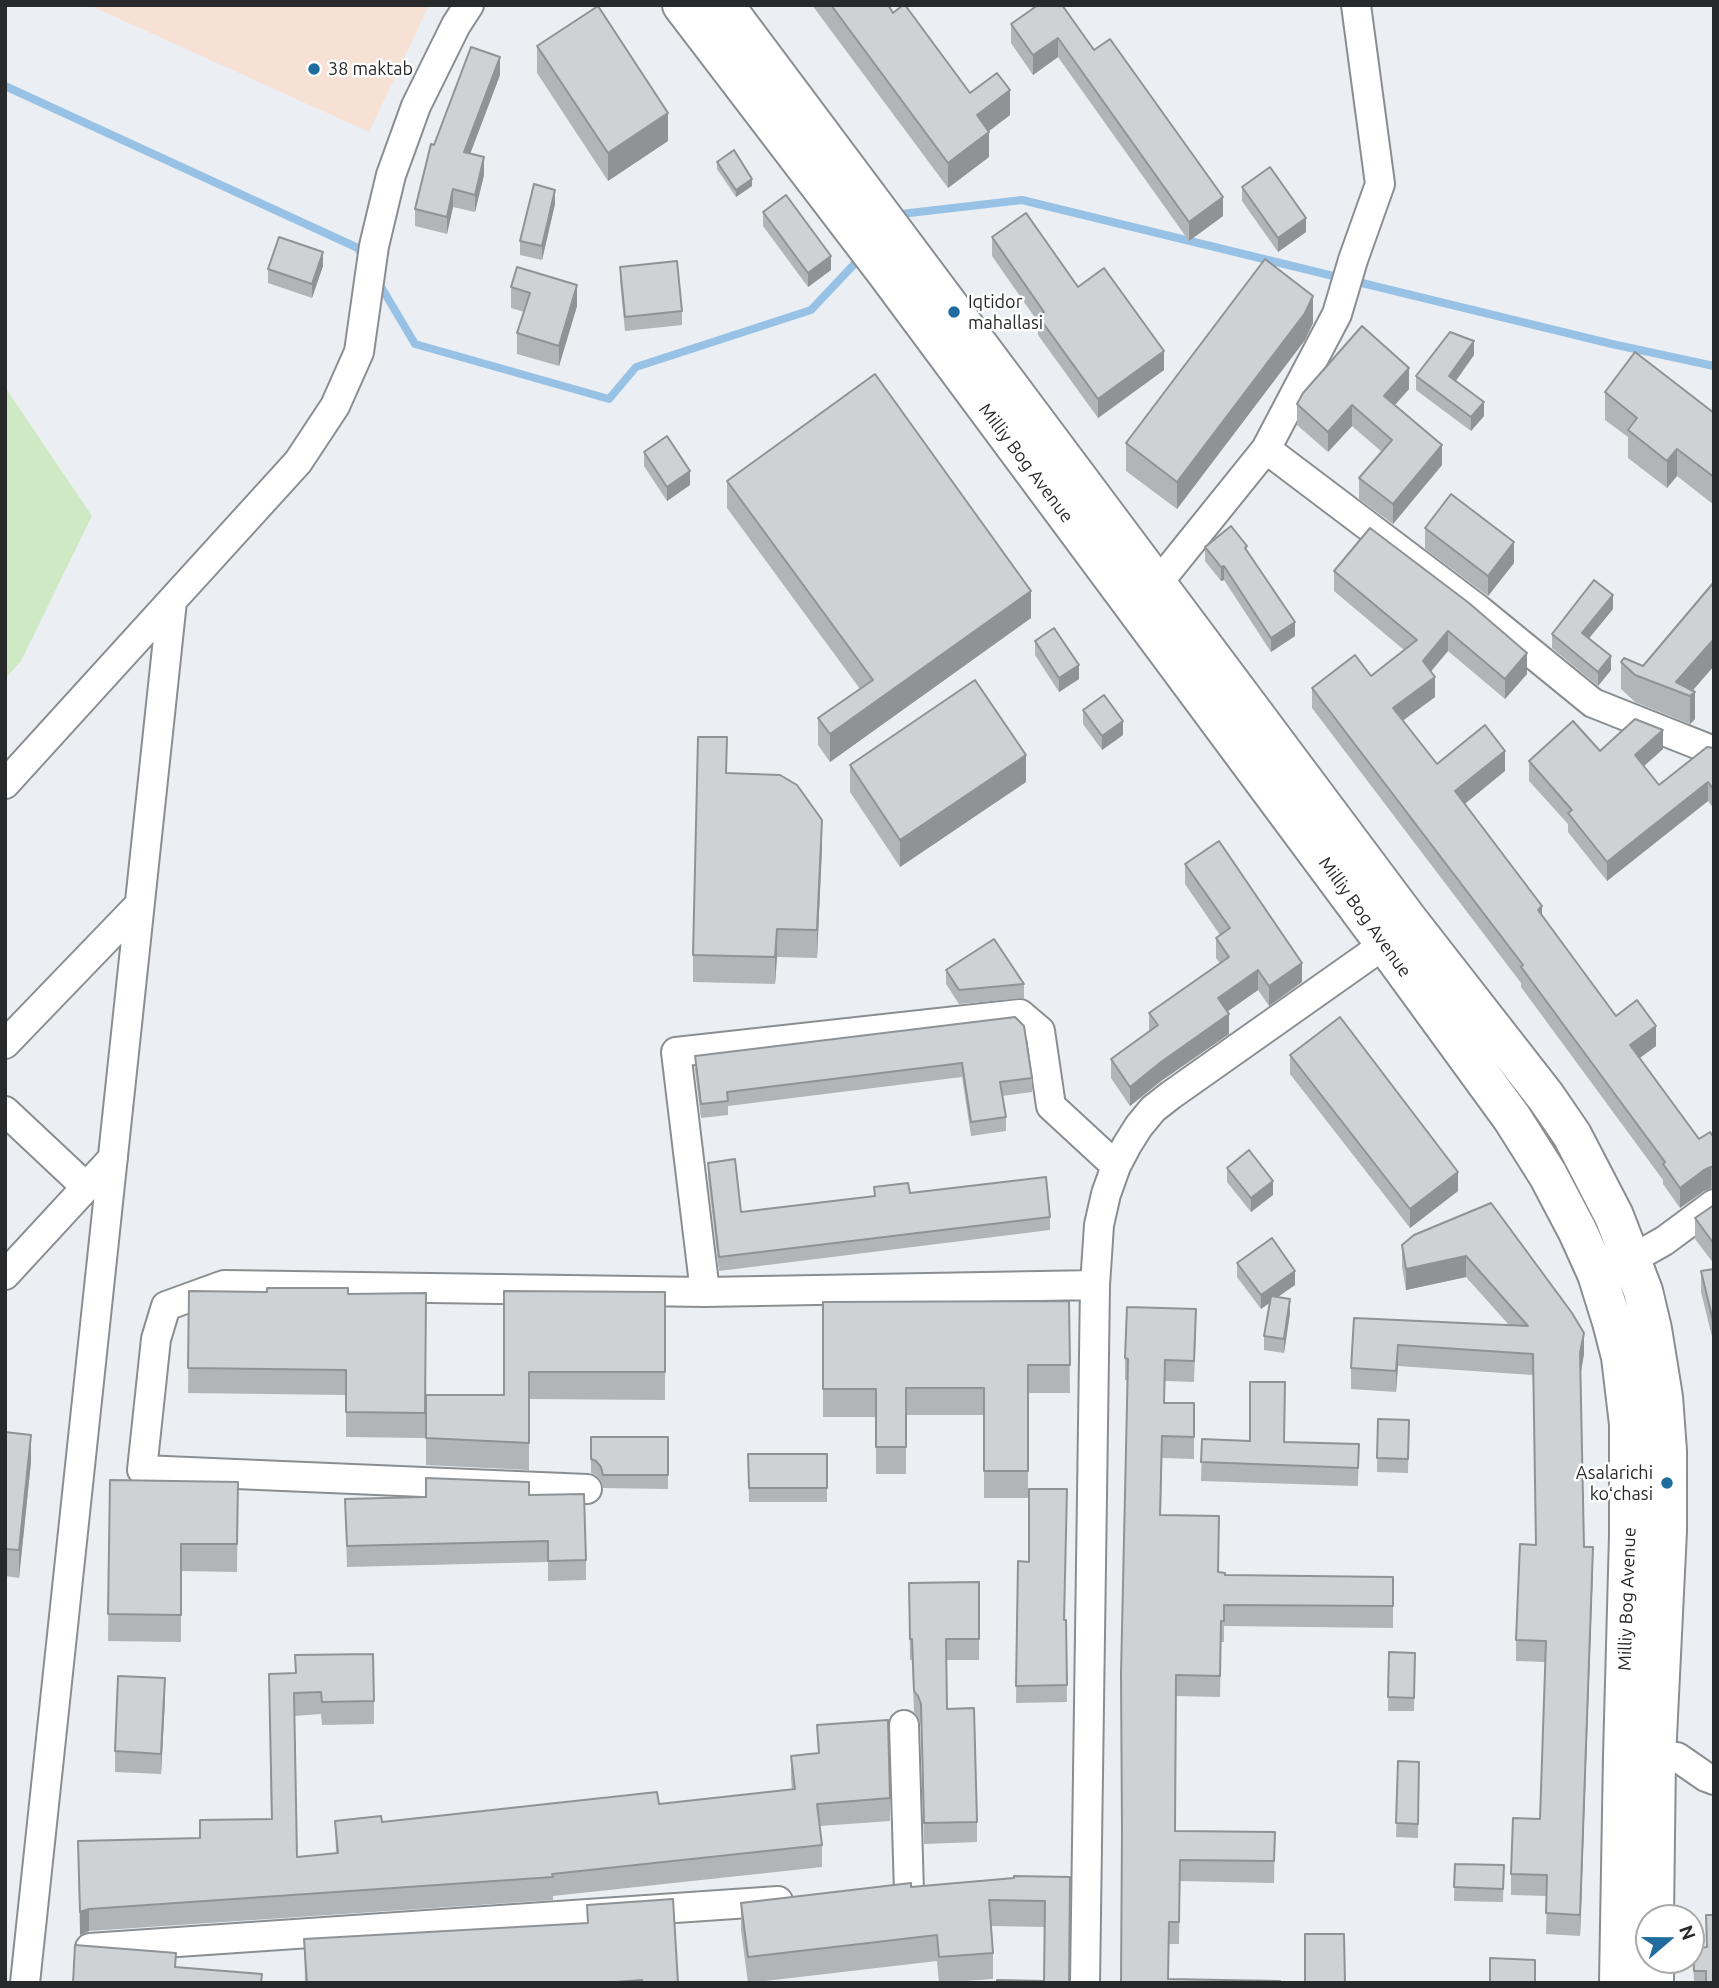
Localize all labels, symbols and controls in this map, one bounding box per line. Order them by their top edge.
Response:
place label: 38 maktab [328,58,413,80]
marker: 38 maktab [306,61,322,77]
place label: Iqtidor mahallasi [968,291,1043,334]
marker: Iqtidor mahallasi [946,304,962,320]
street label: Milliy Bog Avenue [974,399,1078,527]
street label: Milliy Bog Avenue [1314,853,1416,981]
place label: Asalarichi koʻchasi [1576,1462,1653,1504]
marker: Asalarichi koʻchasi [1659,1475,1675,1491]
street label: Milliy Bog Avenue [1614,1527,1640,1671]
north arrow [1635,1904,1705,1974]
text: N [1675,1922,1701,1943]

